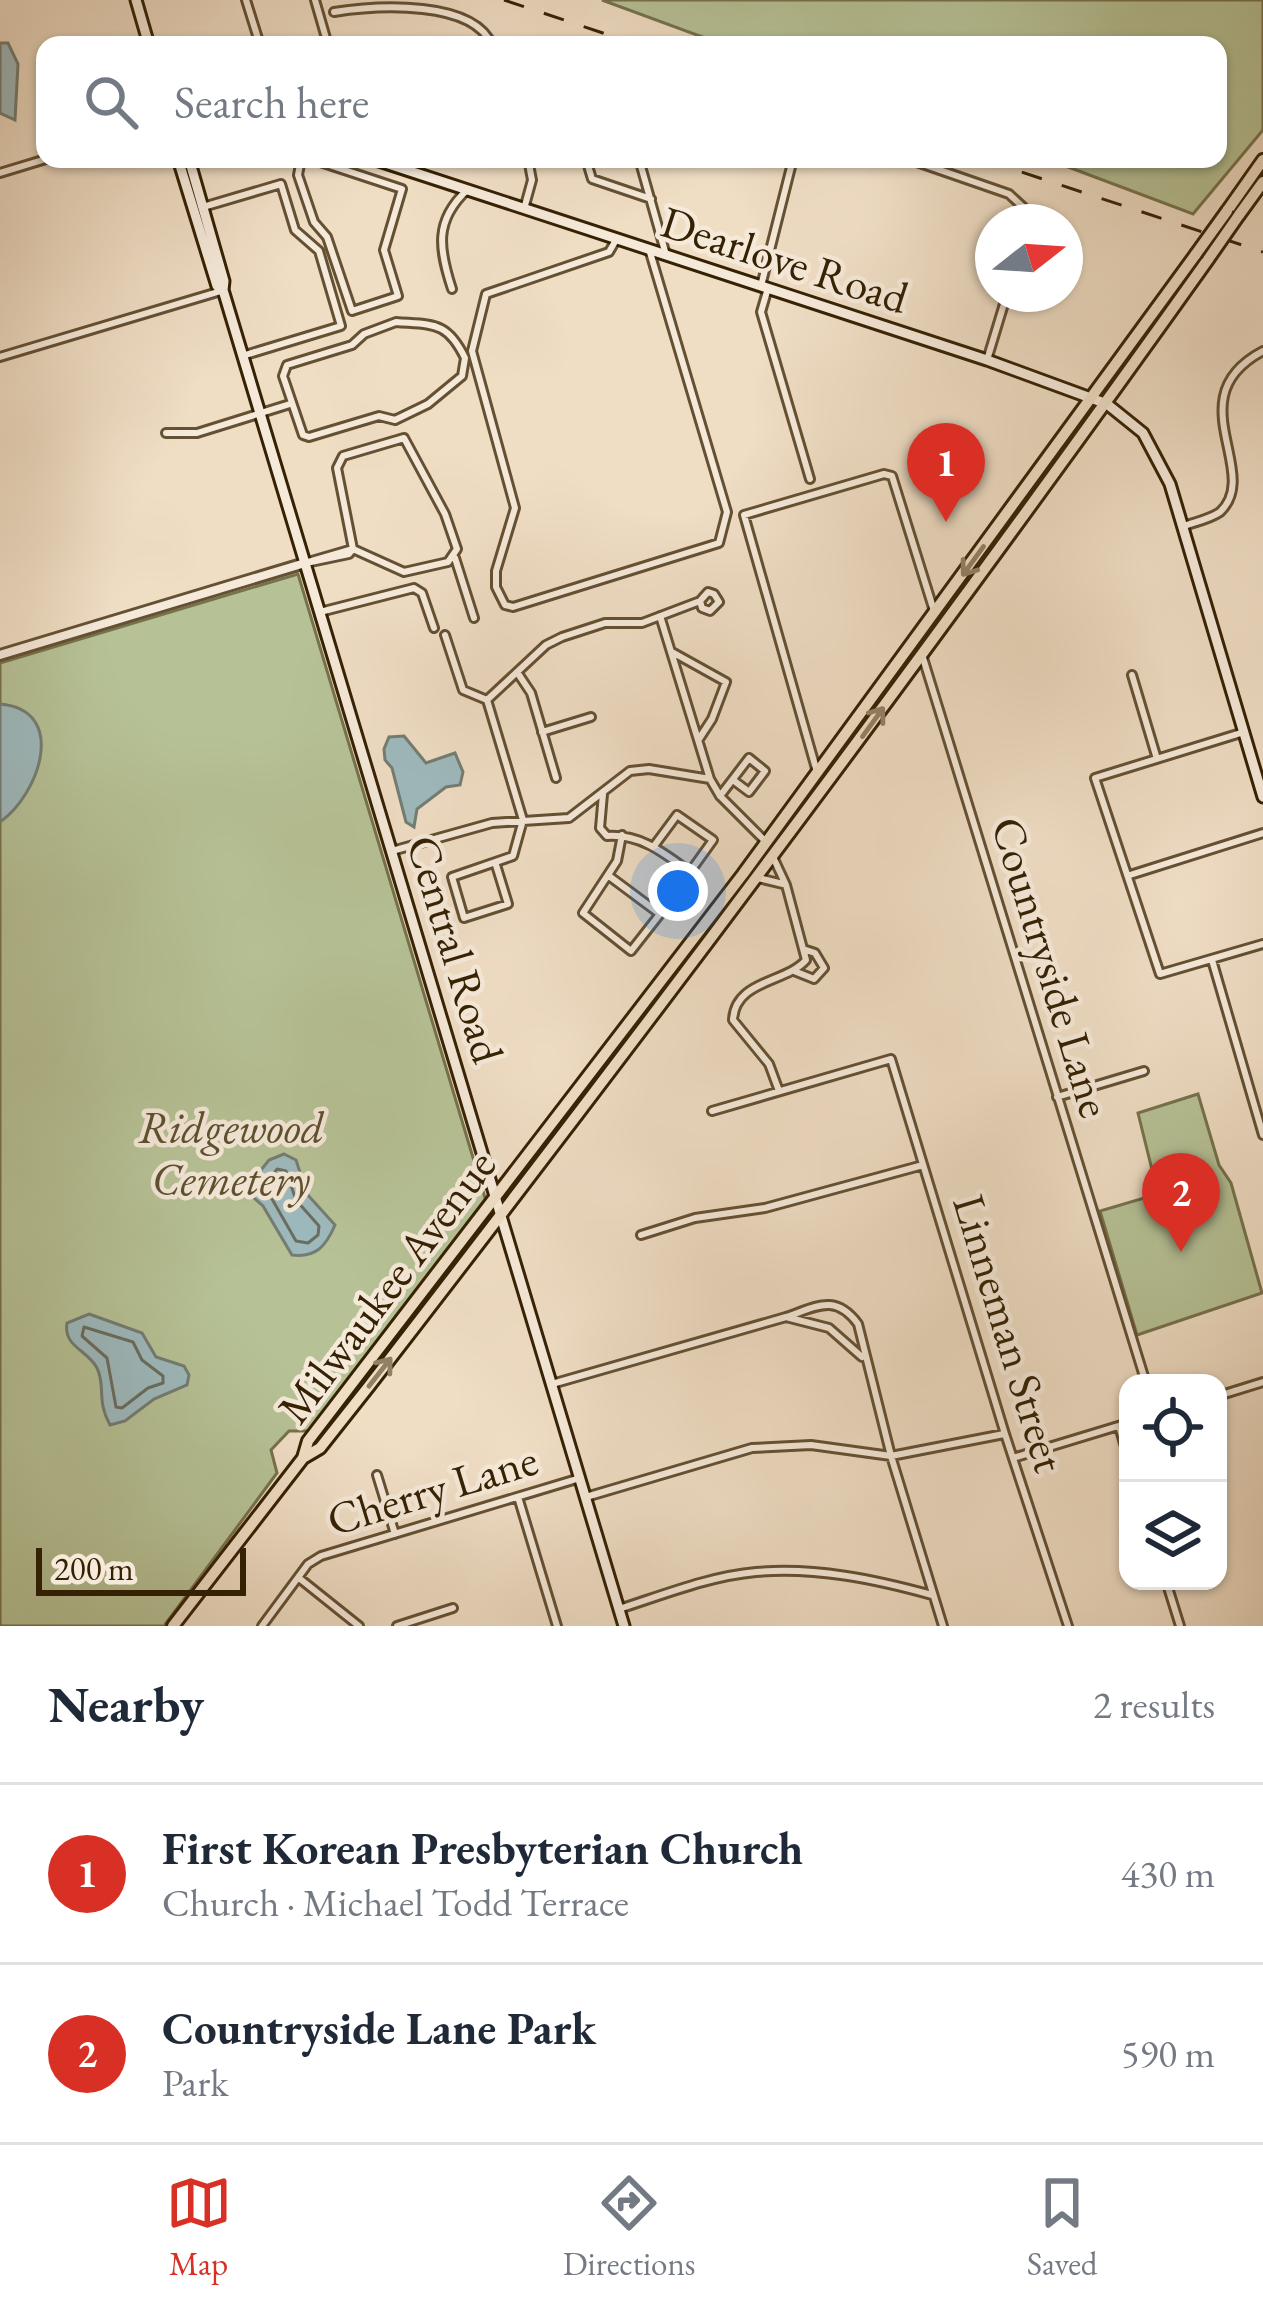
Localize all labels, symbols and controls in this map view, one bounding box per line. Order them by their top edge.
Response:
search box [36,36,1227,168]
icon: search [78,69,144,135]
text: Search here [174,73,369,131]
street label: Dearlove Road [654,192,916,326]
north arrow [975,204,1083,312]
pin: 1 [907,423,985,522]
one-way arrow [961,544,986,577]
one-way arrow [859,707,885,739]
street label: Countryside Lane [979,810,1125,1124]
street label: Central Road [394,828,518,1070]
your location [648,861,708,921]
park label: Ridgewood Cemetery [138,1098,325,1208]
street label: Milwaukee Avenue [264,1138,508,1434]
pin: 2 [1142,1153,1220,1252]
street label: Linneman Street [940,1187,1080,1479]
one-way arrow [366,1356,393,1388]
map controls [1119,1374,1227,1590]
button: locate [1119,1374,1227,1482]
street label: Cherry Lane [320,1430,544,1548]
button: layers [1119,1482,1227,1590]
scale bar [36,1542,246,1595]
text: 200 m [54,1547,134,1590]
text: Nearby [48,1671,204,1737]
text: 2 results [1093,1679,1215,1730]
text: First Korean Presbyterian Church [162,1819,803,1877]
text: 1 [77,1848,97,1899]
text: 430 m [1121,1848,1215,1899]
text: Church · Michael Todd Terrace [162,1877,629,1928]
text: Countryside Lane Park [162,1999,596,2057]
text: 2 [77,2028,97,2079]
text: 590 m [1121,2028,1215,2079]
text: Park [162,2057,228,2108]
tab: Map [166,2170,232,2285]
tab: Directions [563,2170,696,2285]
tab: Saved [1027,2170,1097,2285]

